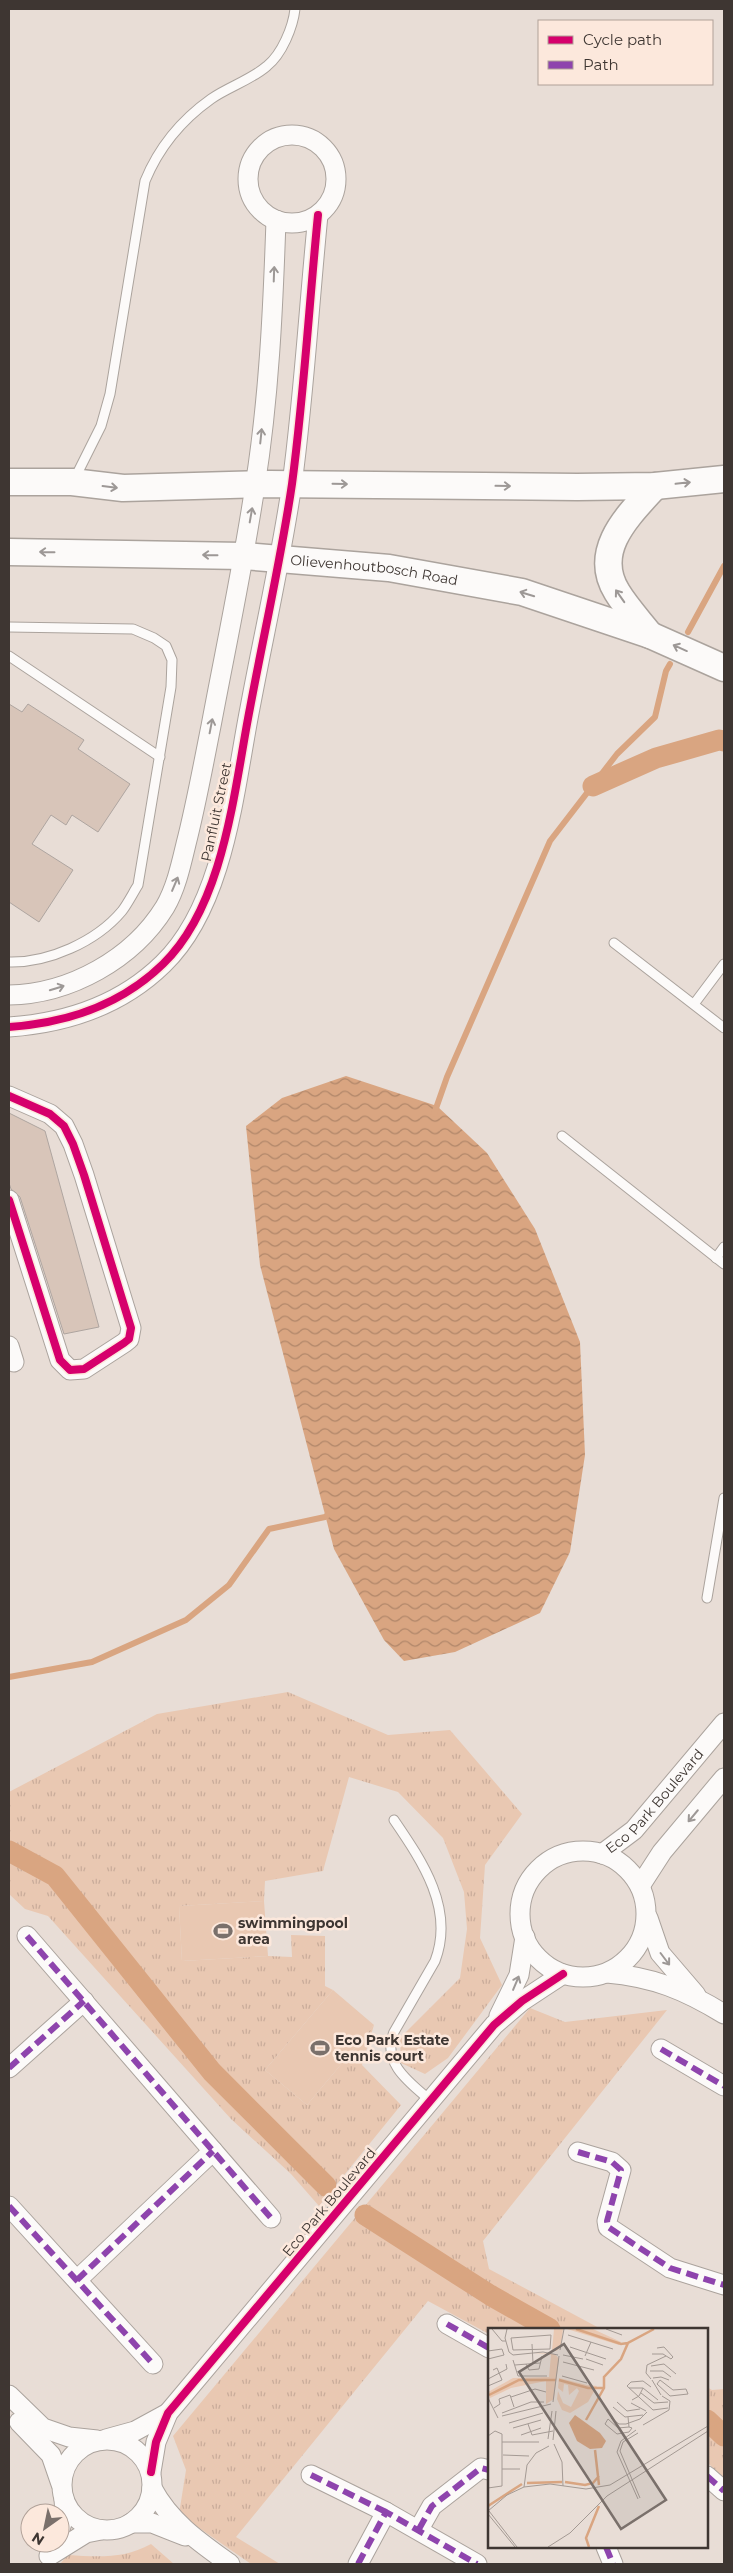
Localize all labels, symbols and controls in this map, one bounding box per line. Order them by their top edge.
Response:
legend [538,20,713,85]
text: Cycle path [583,30,662,49]
text: Path [583,55,619,74]
one-way arrow [270,266,279,282]
one-way arrow [256,428,266,444]
one-way arrow [332,479,348,489]
one-way arrow [674,479,690,488]
one-way arrow [494,481,511,491]
one-way arrow [101,482,117,492]
one-way arrow [246,507,256,523]
one-way arrow [40,547,56,557]
one-way arrow [202,550,218,560]
street label: Olievenhoutbosch Road [290,551,459,589]
one-way arrow [519,588,535,598]
one-way arrow [615,589,625,603]
one-way arrow [673,643,688,652]
one-way arrow [207,718,216,734]
street label: Panfluit Street [197,761,235,863]
one-way arrow [170,877,180,892]
one-way arrow [48,982,64,992]
street label: Eco Park Boulevard [602,1745,707,1857]
one-way arrow [687,1809,699,1822]
place label: swimmingpool area [238,1914,348,1948]
sports icon: swimmingpool area [212,1920,234,1942]
one-way arrow [660,1952,670,1966]
one-way arrow [511,1976,521,1991]
place label: Eco Park Estate tennis court [335,2031,450,2065]
sports icon: Eco Park Estate tennis court [309,2037,331,2059]
street label: Eco Park Boulevard [278,2144,380,2260]
inset map [488,2328,708,2548]
north arrow [20,2503,70,2553]
text: N [28,2528,48,2550]

